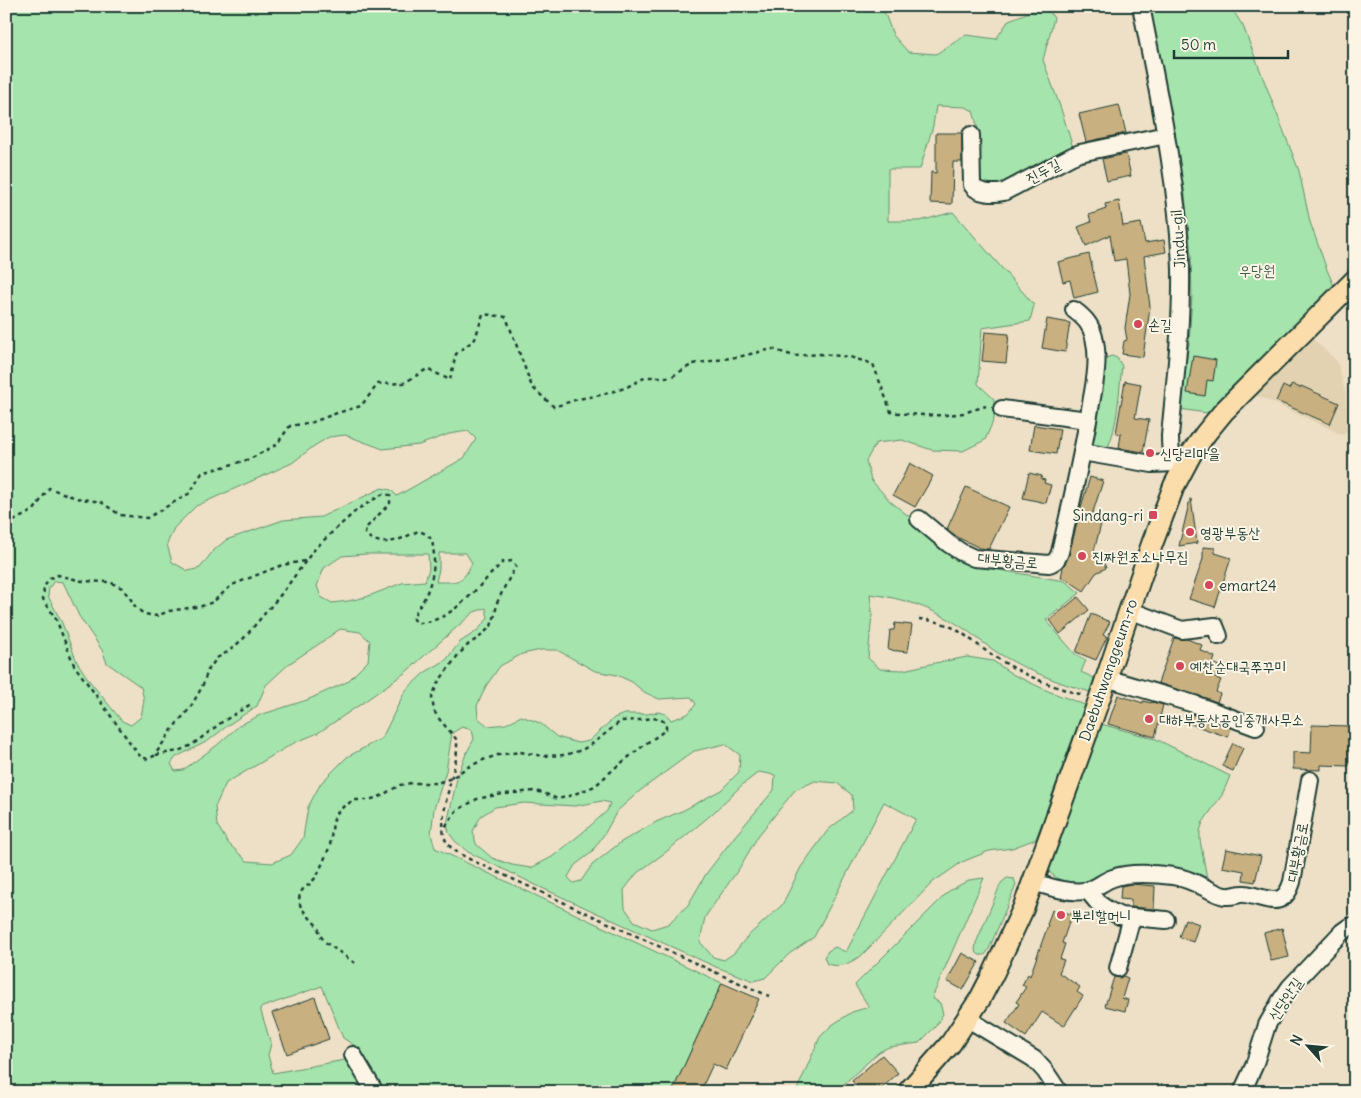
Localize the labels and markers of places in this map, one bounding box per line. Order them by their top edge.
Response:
place label: 손길 [1148,315,1172,334]
marker: 손길 [1132,318,1144,330]
place label: 신당리마을 [1160,444,1220,463]
marker: 신당리마을 [1144,447,1156,459]
place label: Sindang-ri [1073,506,1143,525]
marker: Sindang-ri [1147,509,1159,521]
place label: 영광부동산 [1200,523,1260,542]
marker: 영광부동산 [1184,526,1196,538]
place label: 진짜원조소나무집 [1092,547,1189,566]
marker: 진짜원조소나무집 [1076,550,1088,562]
place label: emart24 [1219,576,1277,595]
marker: emart24 [1203,579,1215,591]
place label: 예찬순대국쭈꾸미 [1190,657,1287,676]
marker: 예찬순대국쭈꾸미 [1174,660,1186,672]
place label: 대하부동산공인중개사무소 [1159,710,1304,729]
marker: 대하부동산공인중개사무소 [1143,713,1155,725]
place label: 뿌리할머니 [1071,906,1131,925]
marker: 뿌리할머니 [1055,909,1067,921]

